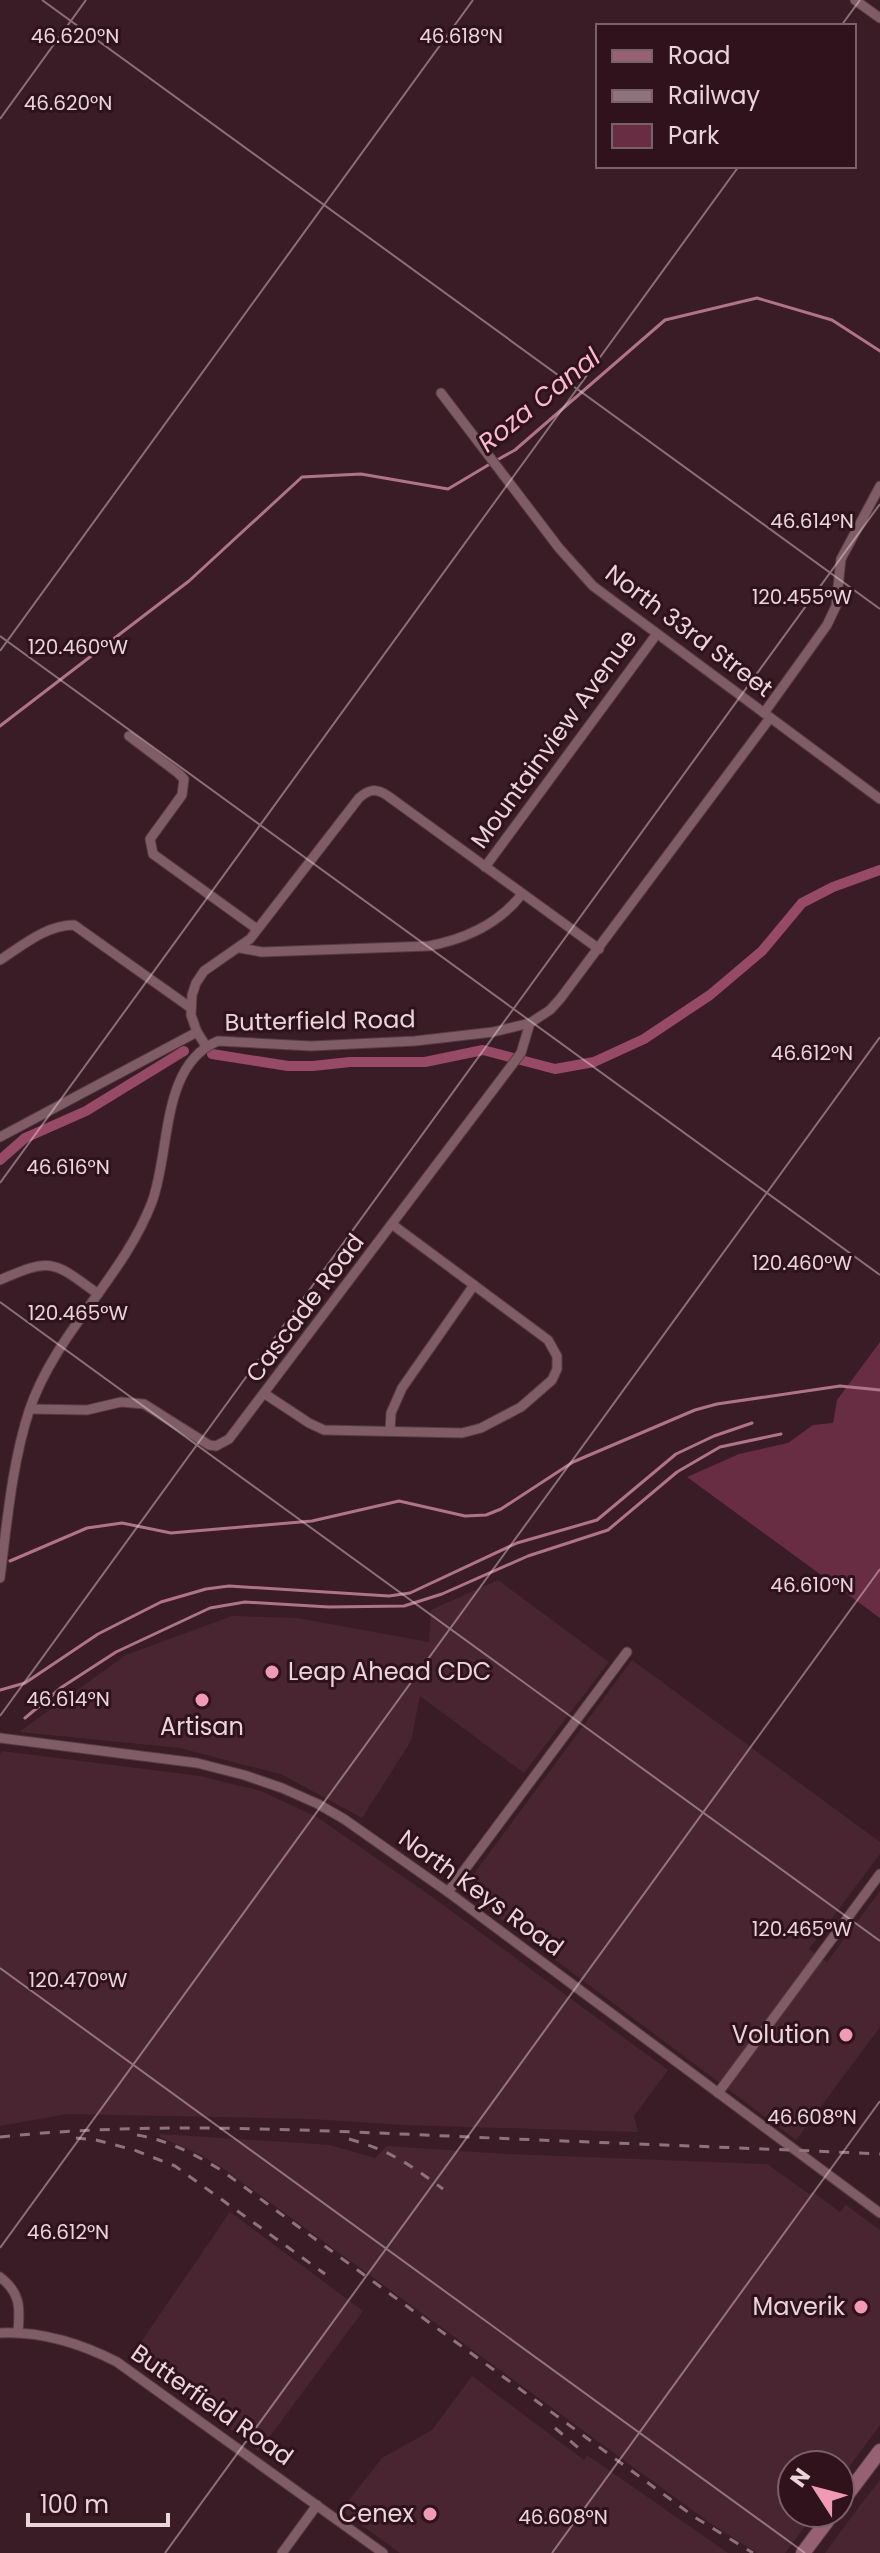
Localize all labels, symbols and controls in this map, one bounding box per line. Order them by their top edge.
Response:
text: 46.620°N [31,22,119,50]
text: 46.618°N [419,22,503,50]
legend [596,24,856,168]
text: Road [668,39,730,72]
text: Railway [668,79,761,112]
text: 46.620°N [24,89,112,117]
text: Park [668,119,720,152]
water label: Roza Canal [470,339,608,461]
text: 46.614°N [770,507,854,535]
street label: North 33rd Street [599,557,780,705]
text: 120.455°W [752,583,853,611]
street label: Mountainview Avenue [463,622,644,855]
text: 120.460°W [28,633,129,661]
street label: Butterfield Road [224,1002,416,1039]
text: 46.612°N [771,1039,853,1067]
text: 46.616°N [26,1153,110,1181]
street label: Cascade Road [238,1227,371,1389]
text: 120.460°W [752,1249,853,1277]
text: 120.465°W [28,1299,129,1327]
text: 46.610°N [770,1571,854,1599]
place label: Leap Ahead CDC [288,1655,491,1688]
marker: Leap Ahead CDC [263,1663,281,1681]
text: 46.614°N [26,1685,110,1713]
marker: Artisan [193,1691,211,1709]
place label: Artisan [160,1710,244,1743]
street label: North Keys Road [392,1822,570,1963]
text: 120.465°W [752,1915,853,1943]
text: 120.470°W [29,1966,128,1994]
place label: Volution [732,2018,830,2051]
marker: Volution [837,2026,855,2044]
text: 46.608°N [767,2103,857,2131]
text: 46.612°N [27,2218,109,2246]
place label: Maverik [753,2290,846,2323]
marker: Maverik [852,2298,870,2316]
street label: Butterfield Road [125,2336,300,2473]
north arrow [776,2449,856,2529]
text: N [783,2462,818,2493]
scale bar [28,2477,168,2527]
text: 100 m [40,2488,109,2521]
place label: Cenex [339,2497,414,2530]
text: 46.608°N [518,2503,608,2531]
marker: Cenex [421,2505,439,2523]

